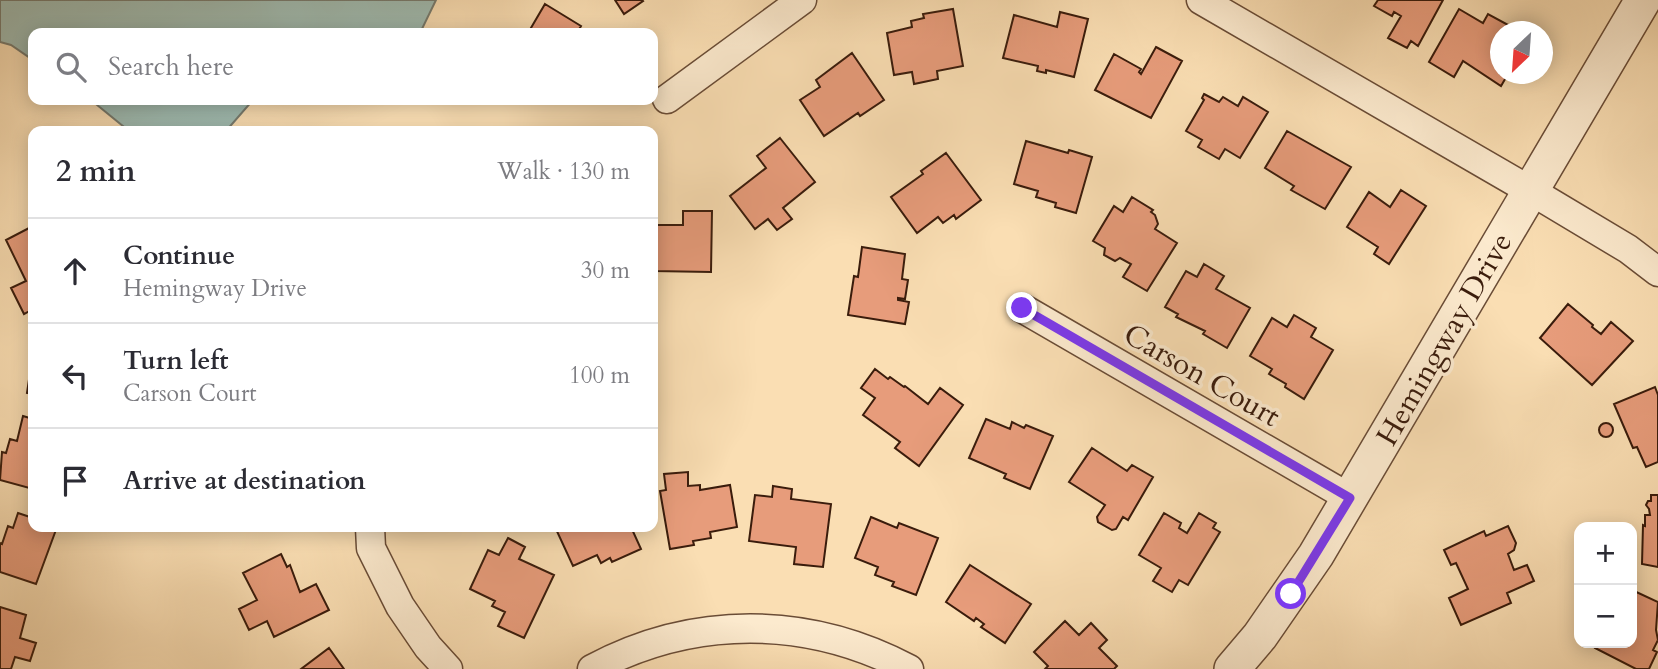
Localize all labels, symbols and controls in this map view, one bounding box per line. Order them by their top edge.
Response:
north arrow [1490,21,1553,84]
search box [28,28,658,105]
icon: search [52,48,90,86]
text: Search here [108,49,234,84]
text: 2 min [56,151,136,192]
text: Walk · 130 m [497,156,630,187]
street label: Hemingway Drive [1367,225,1522,453]
text: Continue [123,238,235,273]
icon: ahead [56,252,94,290]
text: 30 m [581,255,630,286]
text: Hemingway Drive [123,273,307,304]
route end [1006,292,1037,323]
street label: Carson Court [1116,314,1288,437]
text: Turn left [123,343,228,378]
icon: left [56,357,94,395]
text: 100 m [569,360,630,391]
text: Carson Court [123,378,257,409]
icon: arrive [56,462,94,500]
text: Arrive at destination [123,463,366,498]
map controls [1574,522,1637,648]
button: + [1574,522,1637,585]
route start [1275,578,1306,609]
button: − [1574,585,1637,648]

